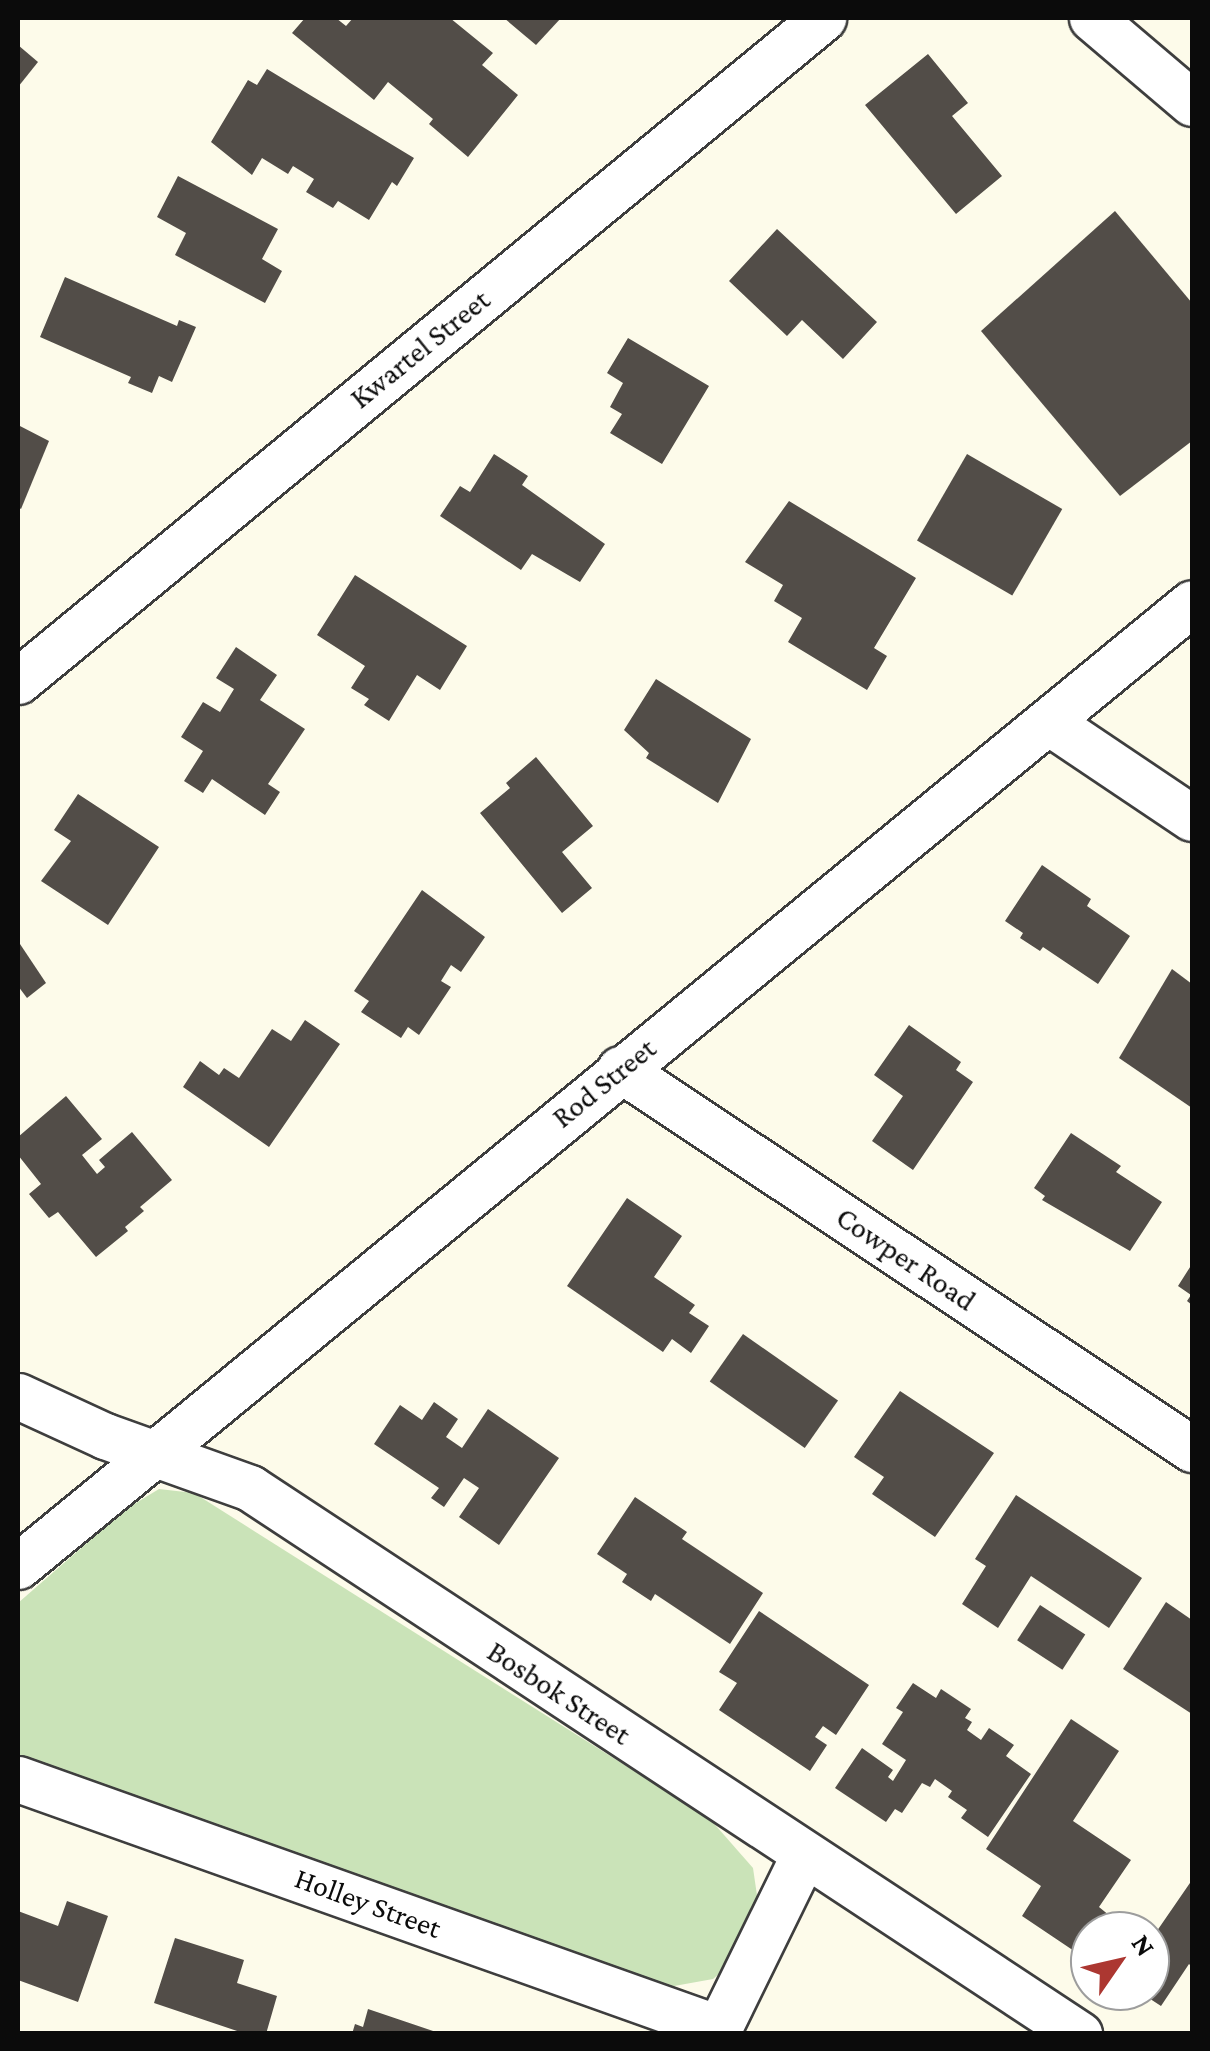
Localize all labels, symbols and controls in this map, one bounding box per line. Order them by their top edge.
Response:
street label: Kwartel Street [343,282,497,416]
street label: Rod Street [545,1030,663,1136]
street label: Cowper Road [829,1199,983,1319]
street label: Bosbok Street [481,1633,637,1753]
street label: Holley Street [290,1860,446,1946]
north arrow [1070,1911,1170,2011]
text: N [1125,1928,1162,1962]

